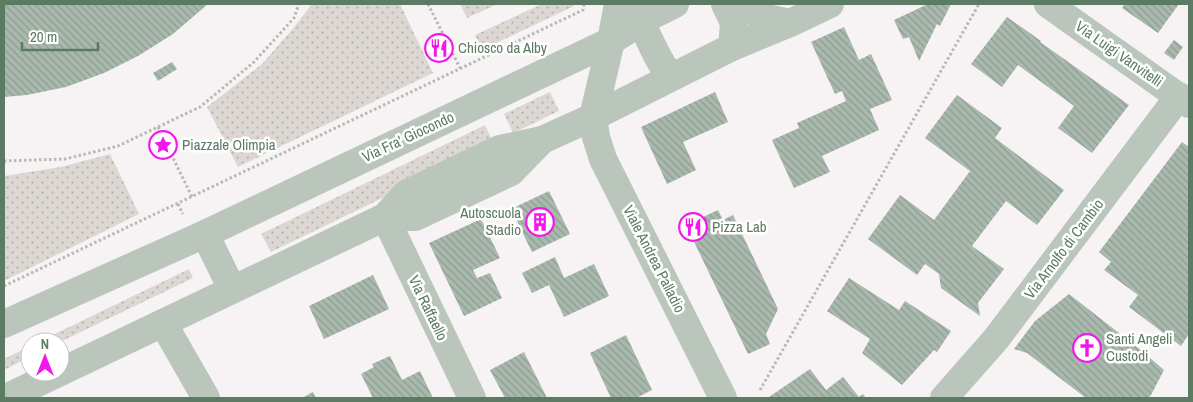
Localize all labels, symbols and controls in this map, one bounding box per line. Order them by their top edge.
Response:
street label: Via Luigi Vanvitelli [1071,16,1167,91]
scale bar [22,20,99,52]
text: 20 m [30,26,57,47]
restaurant icon: Chiosco da Alby [424,33,454,63]
place label: Chiosco da Alby [458,37,548,58]
street label: Via Fra' Giocondo [358,106,457,167]
place icon: Piazzale Olimpia [148,130,178,160]
place label: Piazzale Olimpia [182,134,276,155]
street label: Via Arnolfo di Cambio [1019,194,1108,303]
street label: Viale Andrea Palladio [618,201,691,316]
place label: Autoscuola Stadio [459,202,521,240]
building icon: Autoscuola Stadio [525,207,555,237]
restaurant icon: Pizza Lab [678,212,708,242]
place label: Pizza Lab [712,216,767,237]
street label: Via Raffaello [404,272,453,344]
place label: Santi Angeli Custodi [1106,328,1172,366]
north arrow [20,332,70,382]
church icon: Santi Angeli Custodi [1072,333,1102,363]
text: N [41,335,49,353]

